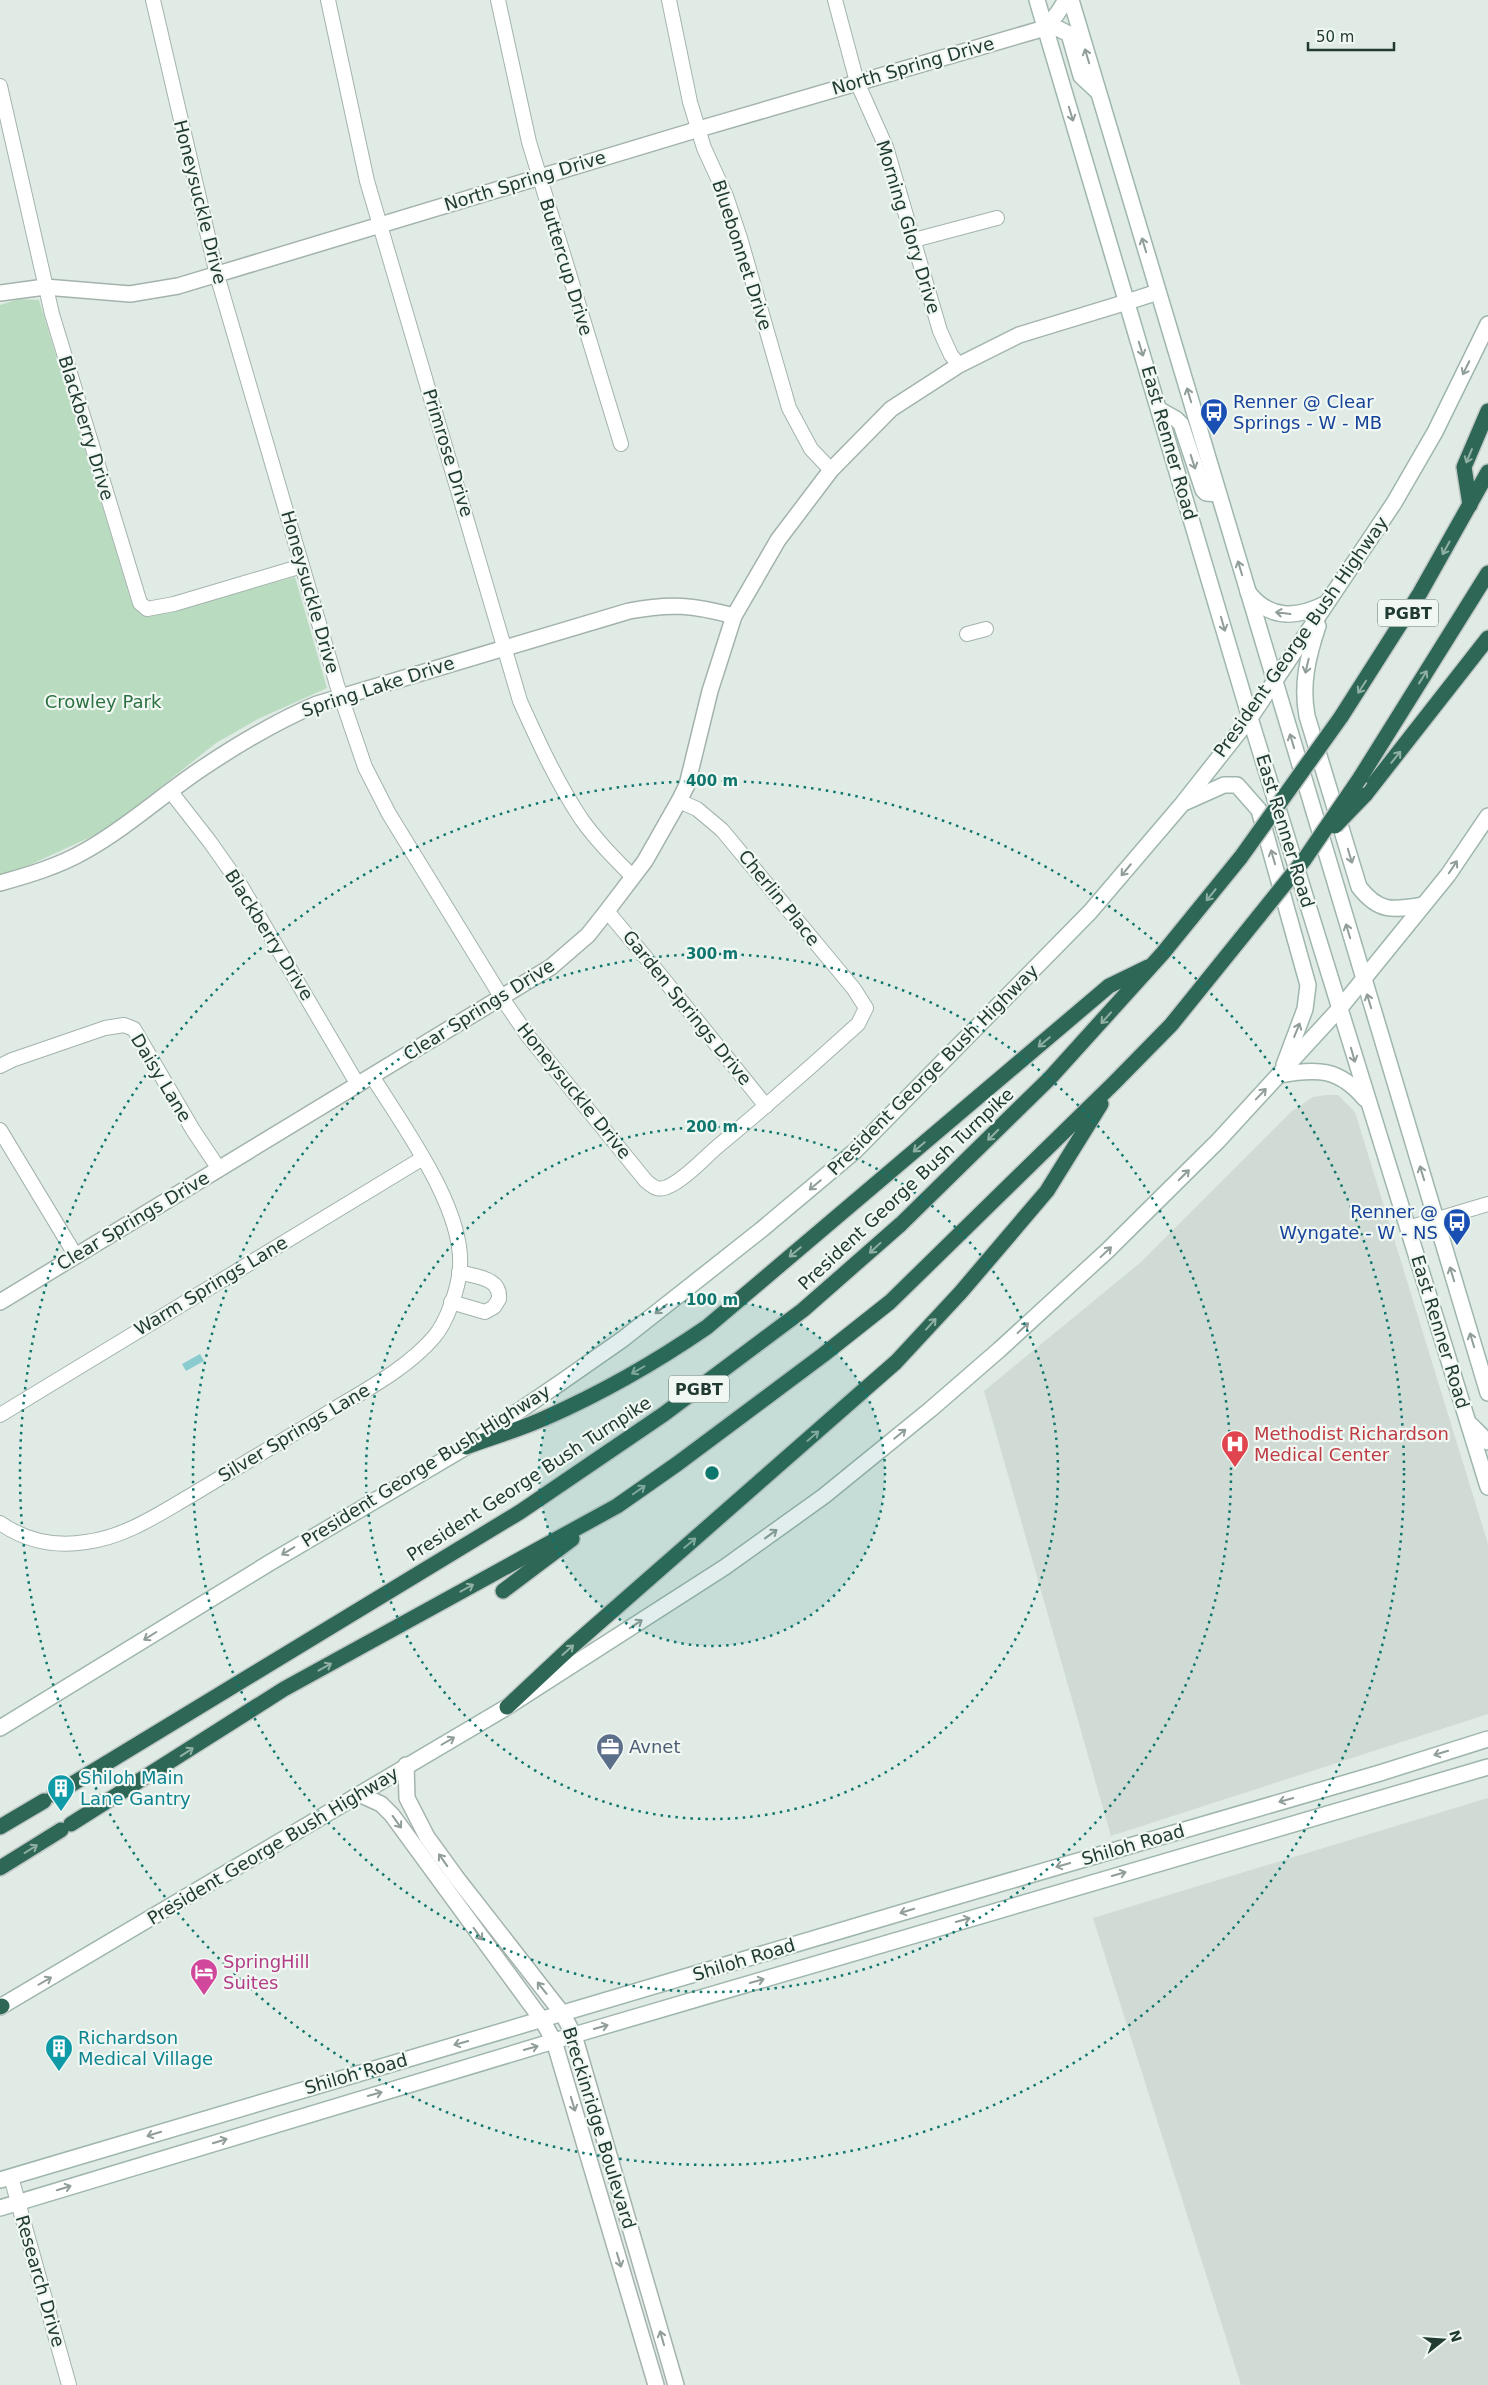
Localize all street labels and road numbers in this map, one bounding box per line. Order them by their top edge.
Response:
street label: North Spring Drive [829,32,996,99]
street label: Honeysuckle Drive [170,118,231,286]
street label: Morning Glory Drive [872,138,945,316]
street label: North Spring Drive [442,146,608,215]
street label: Bluebonnet Drive [708,177,777,333]
street label: Buttercup Drive [536,196,597,338]
street label: Blackberry Drive [55,353,118,503]
street label: East Renner Road [1137,363,1202,522]
street label: Primrose Drive [419,386,478,519]
street label: Honeysuckle Drive [277,508,344,676]
street label: President George Bush Highway [1209,512,1392,761]
road number: PGBT [1378,600,1438,626]
street label: Spring Lake Drive [299,652,457,721]
street label: East Renner Road [1252,752,1319,910]
street label: Cherlin Place [734,845,825,950]
street label: Blackberry Drive [221,866,318,1004]
street label: Garden Springs Drive [619,926,756,1089]
street label: Clear Springs Drive [399,955,558,1065]
street label: President George Bush Highway [823,960,1043,1179]
street label: Honeysuckle Drive [513,1019,636,1163]
street label: Daisy Lane [127,1030,196,1126]
street label: President George Bush Turnpike [794,1083,1018,1294]
street label: Clear Springs Drive [53,1167,213,1274]
street label: Warm Springs Lane [130,1232,291,1340]
street label: East Renner Road [1407,1253,1474,1411]
road number: PGBT [669,1376,729,1402]
street label: Silver Springs Lane [214,1379,373,1486]
street label: President George Bush Highway [298,1380,554,1551]
street label: President George Bush Turnpike [403,1392,655,1565]
street label: President George Bush Highway [143,1762,402,1929]
street label: Shiloh Road [1079,1820,1187,1869]
street label: Shiloh Road [690,1934,798,1985]
street label: Breckinridge Boulevard [559,2024,640,2231]
street label: Shiloh Road [302,2049,410,2098]
street label: Research Drive [12,2212,69,2349]

